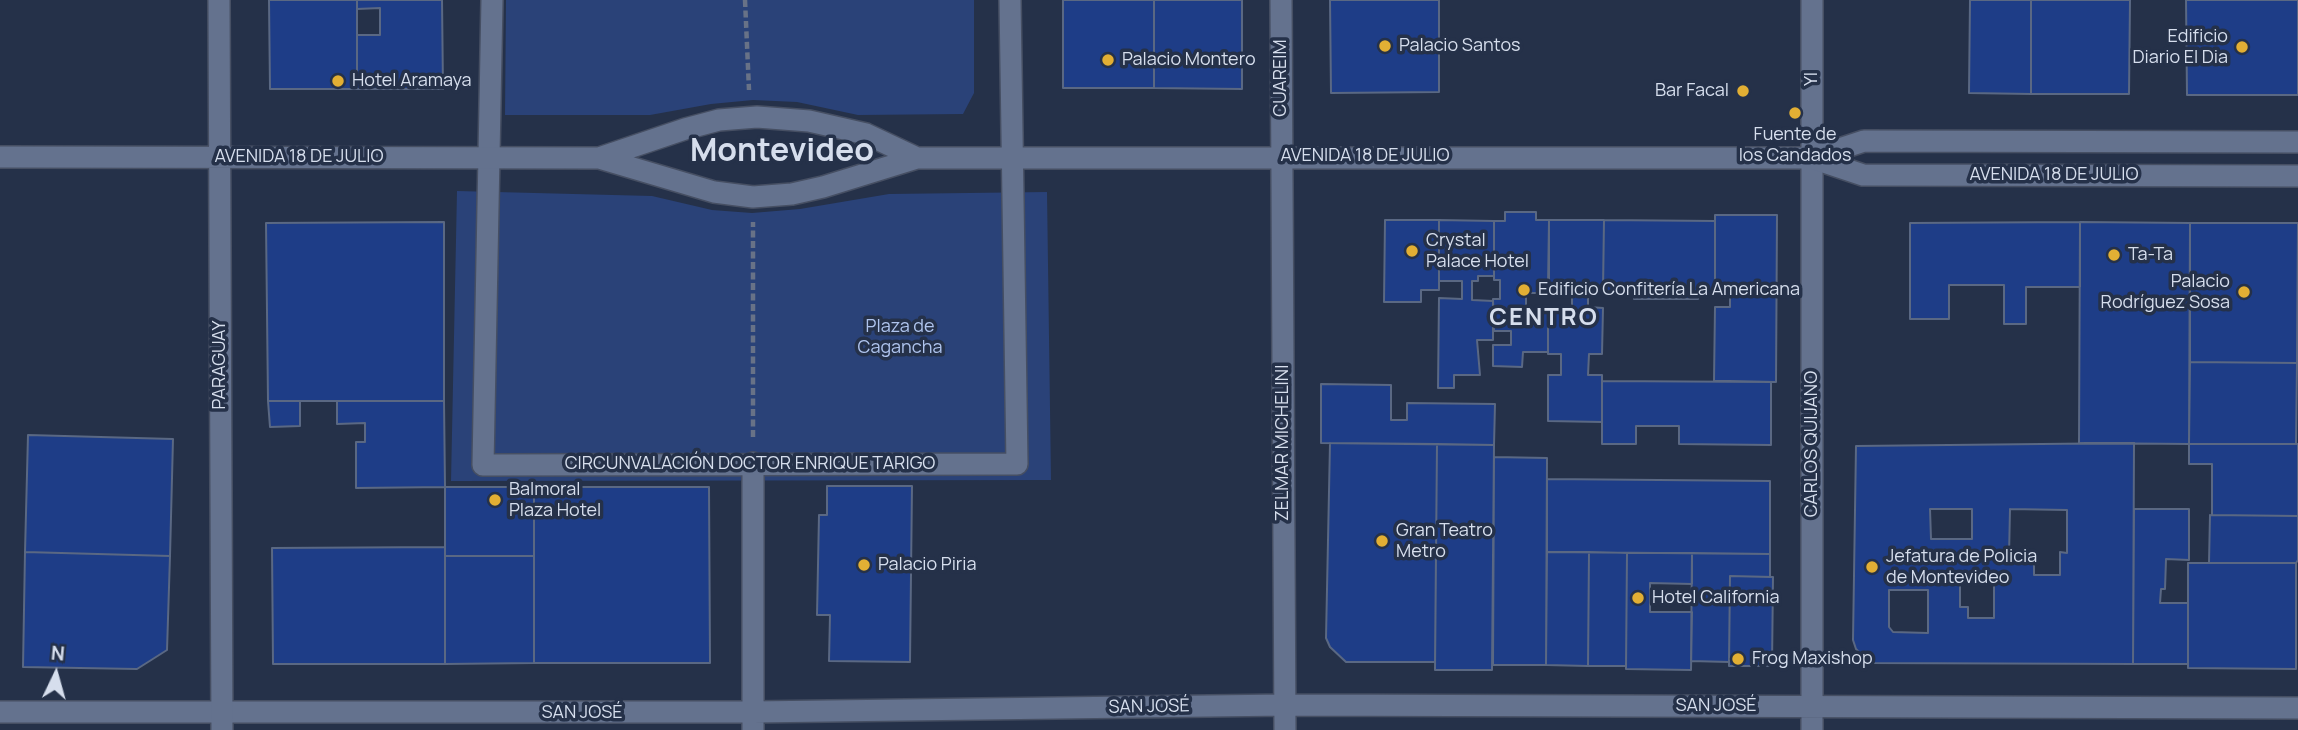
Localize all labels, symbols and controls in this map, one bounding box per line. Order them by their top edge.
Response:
place label: Edificio Diario El Dia [2132,26,2228,68]
place label: Palacio Santos [1399,35,1520,57]
marker: Palacio Santos [1377,38,1393,54]
street label: CUAREIM [1270,39,1292,117]
marker: Edificio Diario El Dia [2234,39,2250,55]
place label: Palacio Montero [1122,49,1256,71]
marker: Palacio Montero [1100,52,1116,68]
place label: Hotel Aramaya [352,70,472,92]
street label: YI [1801,72,1823,86]
marker: Hotel Aramaya [330,73,346,89]
place label: Bar Facal [1655,80,1729,102]
marker: Bar Facal [1735,83,1751,99]
marker: Fuente de los Candados [1787,105,1803,121]
place label: Fuente de los Candados [1739,124,1851,166]
district label: Montevideo [690,133,874,171]
street label: AVENIDA 18 DE JULIO [1281,145,1449,167]
street label: AVENIDA 18 DE JULIO [215,146,383,168]
street label: AVENIDA 18 DE JULIO [1970,164,2138,186]
place label: Crystal Palace Hotel [1426,230,1529,272]
marker: Crystal Palace Hotel [1404,243,1420,259]
place label: Ta-Ta [2128,244,2173,266]
marker: Ta-Ta [2106,247,2122,263]
place label: Palacio Rodríguez Sosa [2101,271,2230,314]
place label: Edificio Confitería La Americana [1538,279,1800,301]
marker: Edificio Confitería La Americana [1516,282,1532,298]
marker: Palacio Rodríguez Sosa [2236,284,2252,300]
district label: CENTRO [1490,304,1598,332]
park label: Plaza de Cagancha [858,316,942,358]
street label: PARAGUAY [209,321,231,409]
street label: ZELMAR MICHELINI [1272,365,1294,521]
street label: CARLOS QUIJANO [1801,371,1823,517]
street label: CIRCUNVALACIÓN DOCTOR ENRIQUE TARIGO [565,453,935,475]
place label: Balmoral Plaza Hotel [509,479,601,522]
marker: Balmoral Plaza Hotel [487,492,503,508]
place label: Gran Teatro Metro [1396,520,1493,562]
marker: Gran Teatro Metro [1374,533,1390,549]
place label: Jefatura de Policia de Montevideo [1886,546,2037,588]
place label: Palacio Piria [878,554,977,576]
marker: Palacio Piria [856,557,872,573]
marker: Jefatura de Policia de Montevideo [1864,559,1880,575]
place label: Hotel California [1652,587,1779,609]
marker: Hotel California [1630,590,1646,606]
north arrow [21,639,91,709]
text: N [50,640,66,667]
place label: Frog Maxishop [1752,648,1873,670]
marker: Frog Maxishop [1730,651,1746,667]
street label: SAN JOSÉ [1108,695,1190,719]
street label: SAN JOSÉ [1675,695,1757,717]
street label: SAN JOSÉ [541,702,623,724]

